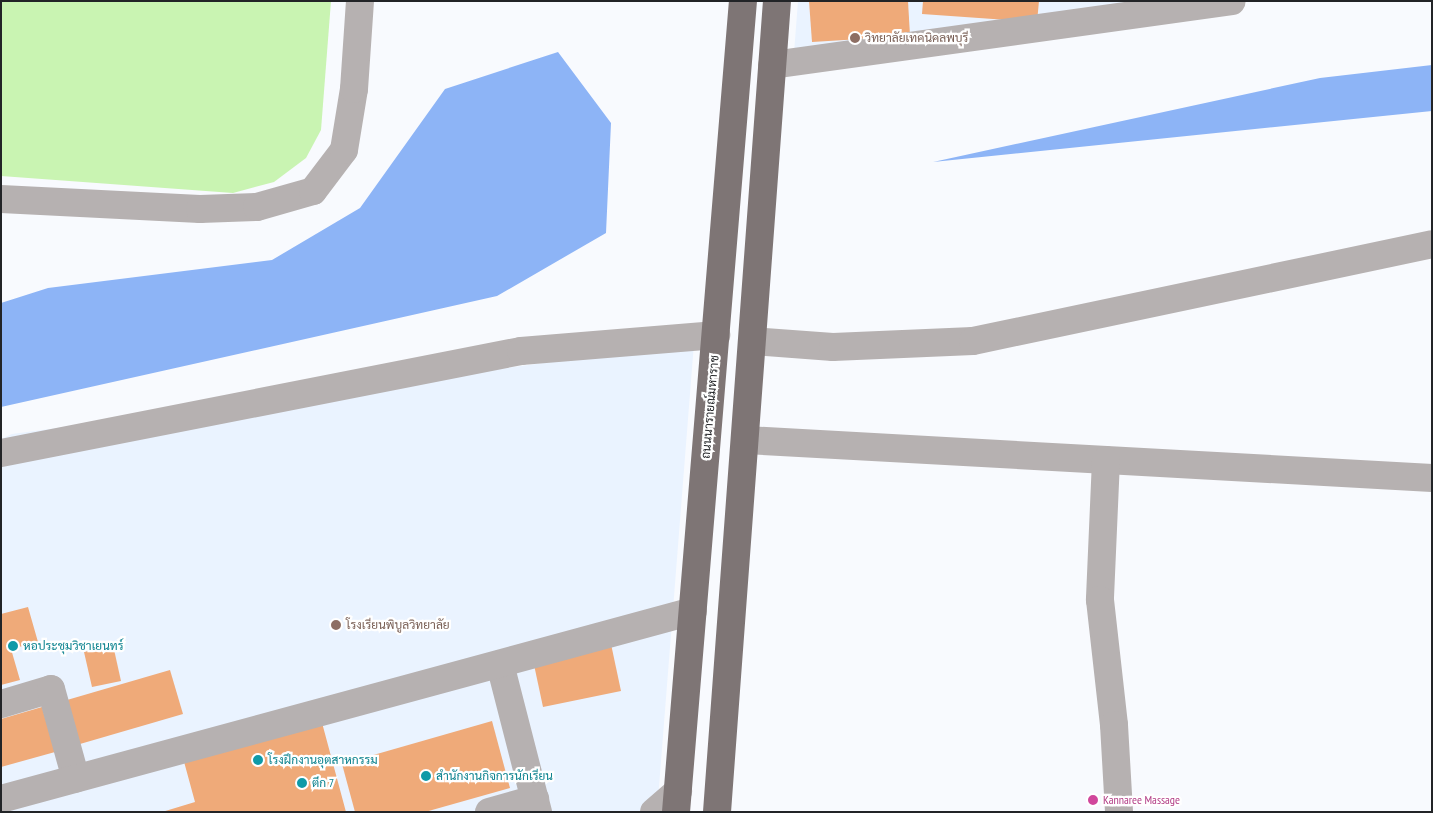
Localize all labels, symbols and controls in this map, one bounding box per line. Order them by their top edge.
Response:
place label: วิทยาลัยเทคนิคลพบุรี [865,31,968,45]
marker: วิทยาลัยเทคนิคลพบุรี [849,32,861,44]
street label: ถนนนารายณ์มหาราช [698,355,722,459]
place label: โรงเรียนพิบูลวิทยาลัย [346,618,450,632]
marker: โรงเรียนพิบูลวิทยาลัย [330,619,342,631]
place label: หอประชุมวิชาเยนทร์ [23,639,124,653]
marker: หอประชุมวิชาเยนทร์ [7,640,19,652]
place label: โรงฝึกงานอุตสาหกรรม [268,753,378,767]
marker: โรงฝึกงานอุตสาหกรรม [252,754,264,766]
place label: สำนักงานกิจการนักเรียน [436,769,553,783]
marker: สำนักงานกิจการนักเรียน [420,770,432,782]
place label: ตึก 7 [312,776,334,790]
marker: ตึก 7 [296,777,308,789]
place label: Kannaree Massage [1103,793,1180,807]
marker: Kannaree Massage [1087,794,1099,806]

